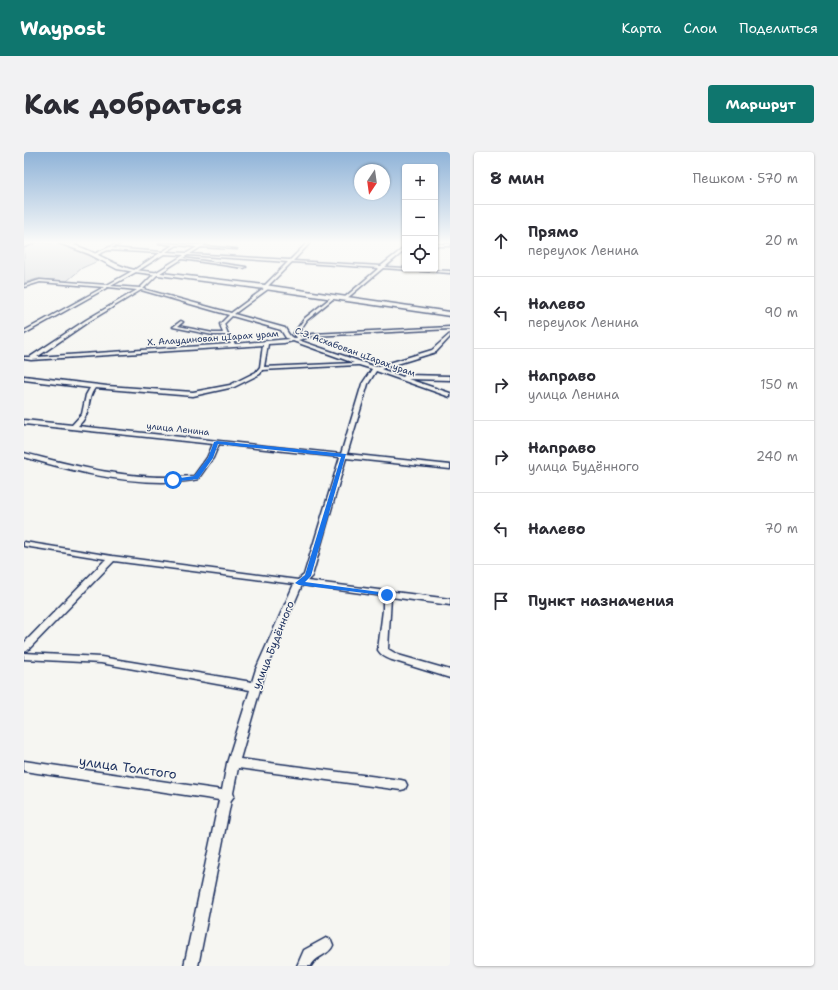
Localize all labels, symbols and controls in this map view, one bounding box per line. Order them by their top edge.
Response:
text: Waypost [20,16,105,41]
text: Карта [621,19,662,37]
text: Слои [684,19,717,37]
text: Поделиться [739,19,818,37]
text: Как добраться [24,85,243,123]
button: Маршрут [708,85,814,123]
north arrow [354,164,390,200]
map controls [402,164,438,272]
button: + [402,164,438,200]
text: 8 мин [490,167,545,189]
text: Пешком · 570 m [693,170,798,187]
button: − [402,200,438,236]
text: Прямо [528,222,578,242]
icon: ahead [490,230,512,252]
text: 20 m [765,232,798,249]
button: locate [402,236,438,272]
text: переулок Ленина [528,242,639,259]
text: Налево [528,294,586,314]
icon: left [490,302,512,324]
text: 90 m [764,304,798,321]
text: переулок Ленина [528,314,639,331]
street label: С-Э. Асхабован цIарах урам [293,325,417,379]
street label: Х. Алаудинован цIарах урам [147,327,279,349]
text: Направо [528,366,596,386]
icon: right [490,374,512,396]
text: 150 m [760,376,798,393]
text: улица Ленина [528,386,619,403]
street label: улица Ленина [146,420,210,438]
text: Направо [528,438,596,458]
icon: right [490,446,512,468]
text: 240 m [756,448,798,465]
text: улица Будённого [528,458,639,475]
route start [164,471,182,489]
icon: left [490,518,512,540]
text: Налево [528,519,586,539]
text: 70 m [764,520,798,537]
route end [378,586,396,604]
icon: arrive [490,590,512,612]
text: Пункт назначения [528,591,674,611]
street label: улица Будённого [249,599,298,692]
street label: улица Толстого [78,752,178,783]

